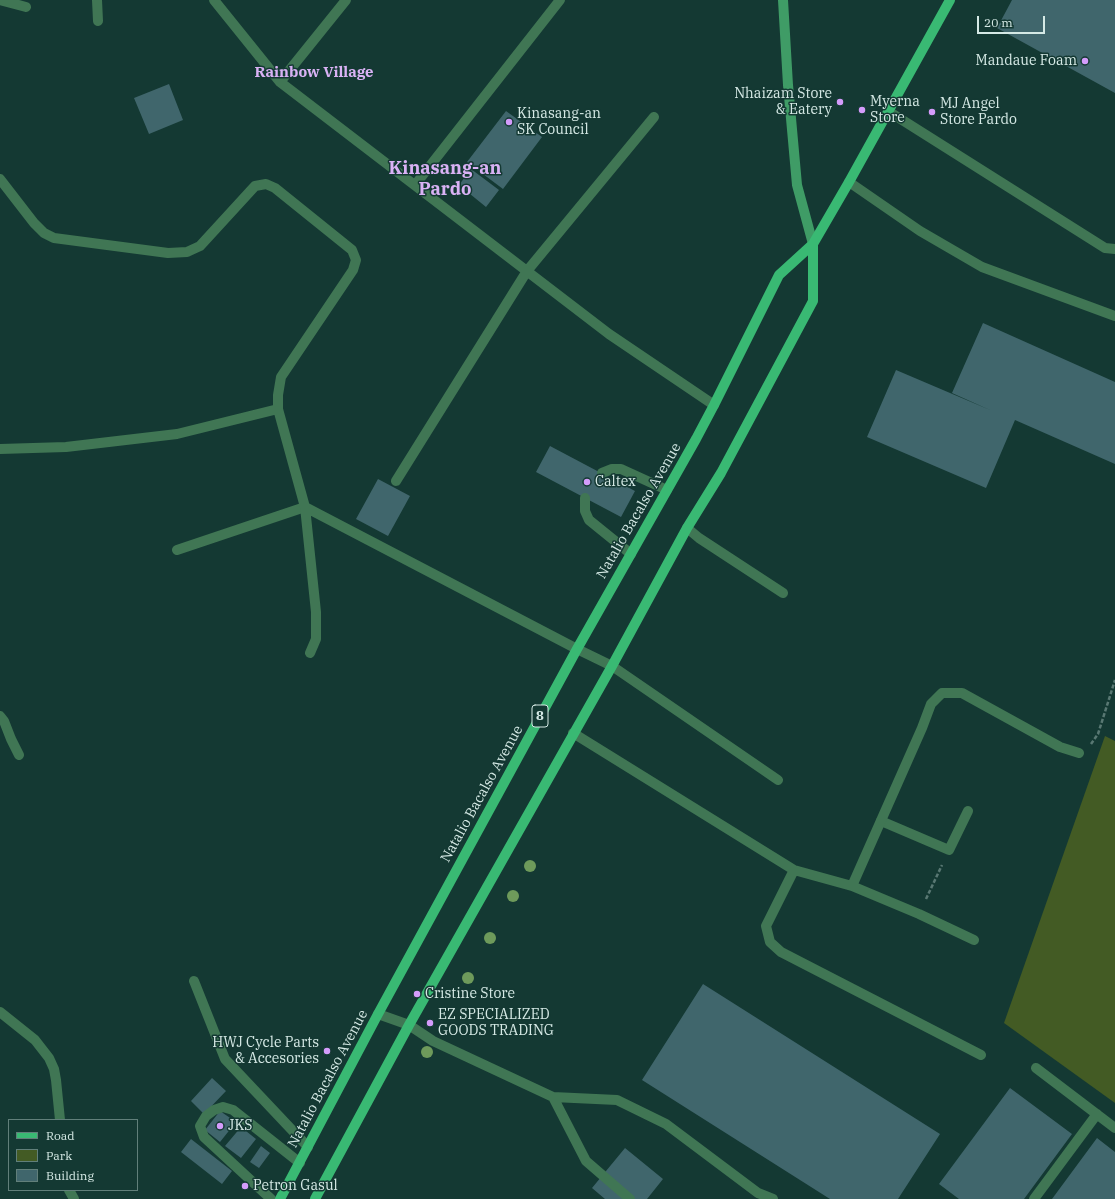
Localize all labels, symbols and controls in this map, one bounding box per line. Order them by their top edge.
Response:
scale bar [979,8,1047,34]
text: 20 m [984,15,1013,30]
place label: Mandaue Foam [975,53,1077,69]
marker: Mandaue Foam [1080,56,1090,66]
district label: Rainbow Village [254,64,374,82]
place label: Nhaizam Store & Eatery [734,86,832,118]
place label: Myerna Store [870,94,920,126]
place label: MJ Angel Store Pardo [940,96,1017,128]
marker: Nhaizam Store & Eatery [835,97,845,107]
marker: Myerna Store [857,105,867,115]
place label: Kinasang-an SK Council [517,106,601,138]
marker: MJ Angel Store Pardo [927,107,937,117]
marker: Kinasang-an SK Council [504,117,514,127]
district label: Kinasang-an Pardo [389,158,501,200]
street label: Natalio Bacalso Avenue [593,440,685,582]
place label: Caltex [595,474,636,490]
marker: Caltex [582,477,592,487]
road number: 8 [532,705,548,727]
street label: Natalio Bacalso Avenue [437,723,527,865]
place label: Cristine Store [425,986,515,1002]
marker: Cristine Store [412,989,422,999]
street label: Natalio Bacalso Avenue [284,1007,372,1151]
place label: EZ SPECIALIZED GOODS TRADING [438,1007,554,1040]
marker: EZ SPECIALIZED GOODS TRADING [425,1018,435,1028]
place label: HWJ Cycle Parts & Accesories [212,1035,319,1068]
marker: HWJ Cycle Parts & Accesories [322,1046,332,1056]
place label: JKS [228,1118,253,1134]
legend [8,1119,138,1191]
marker: JKS [215,1121,225,1131]
text: Road [46,1128,75,1143]
text: Park [46,1148,72,1163]
text: Building [46,1168,94,1183]
place label: Petron Gasul [253,1178,338,1194]
marker: Petron Gasul [240,1181,250,1191]

